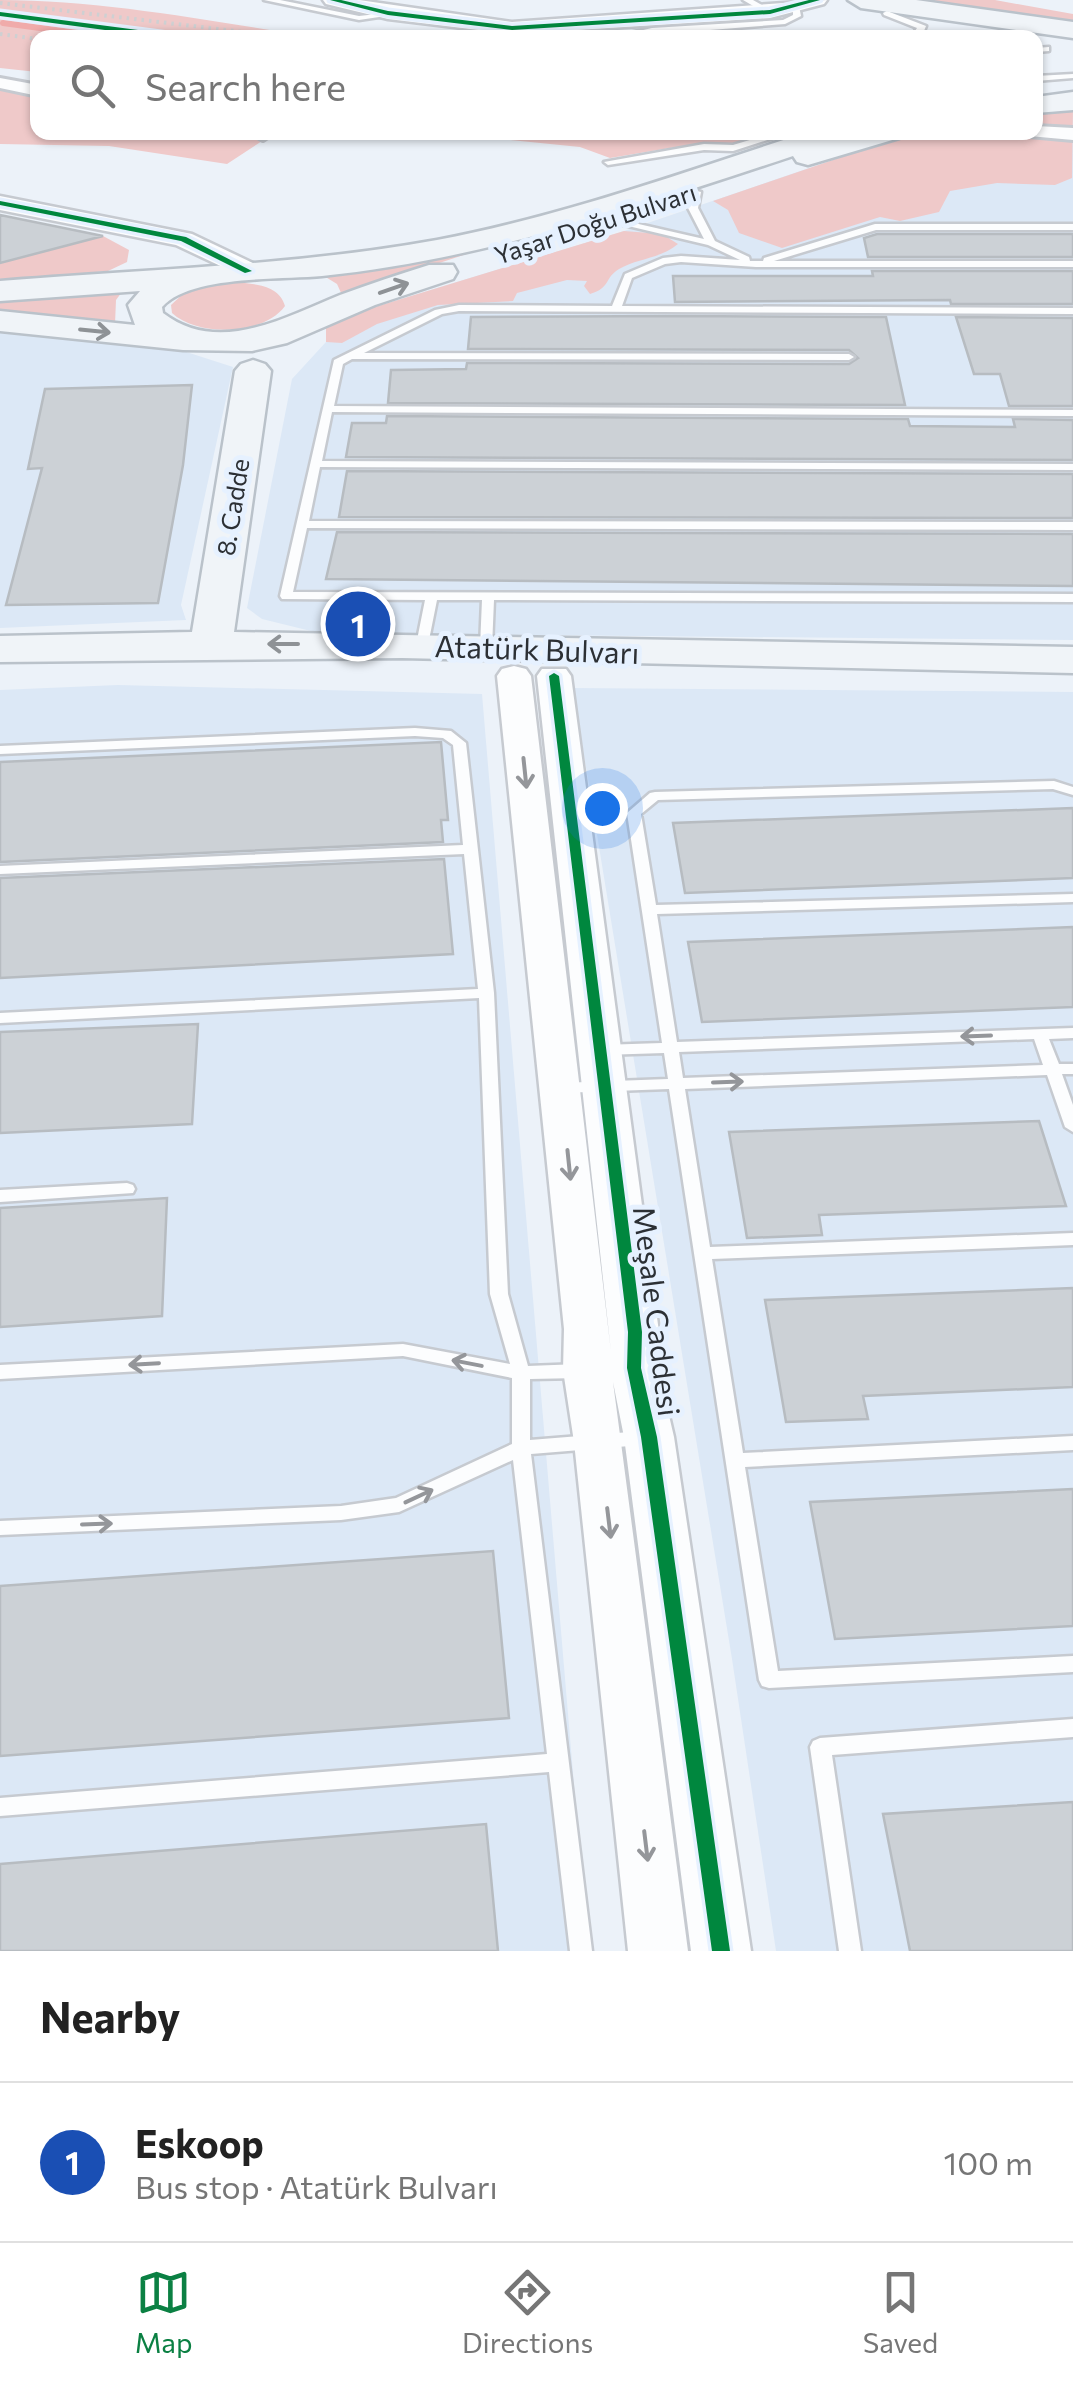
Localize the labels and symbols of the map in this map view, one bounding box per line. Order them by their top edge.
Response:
street label: Yaşar Doğu Bulvarı [490,176,700,270]
one-way arrow [378,277,410,295]
one-way arrow [78,321,111,340]
street label: 8. Cadde [210,456,254,558]
pin: 1 [326,586,390,662]
street label: Atatürk Bulvarı [434,626,640,670]
one-way arrow [268,634,300,654]
one-way arrow [516,756,535,788]
your location [577,783,628,834]
one-way arrow [960,1027,992,1046]
one-way arrow [711,1072,743,1091]
one-way arrow [560,1149,579,1181]
street label: Meşale Caddesi [627,1204,689,1418]
one-way arrow [452,1352,484,1371]
one-way arrow [129,1355,161,1374]
one-way arrow [404,1485,434,1504]
one-way arrow [600,1506,619,1539]
one-way arrow [81,1514,113,1533]
one-way arrow [637,1829,656,1861]

